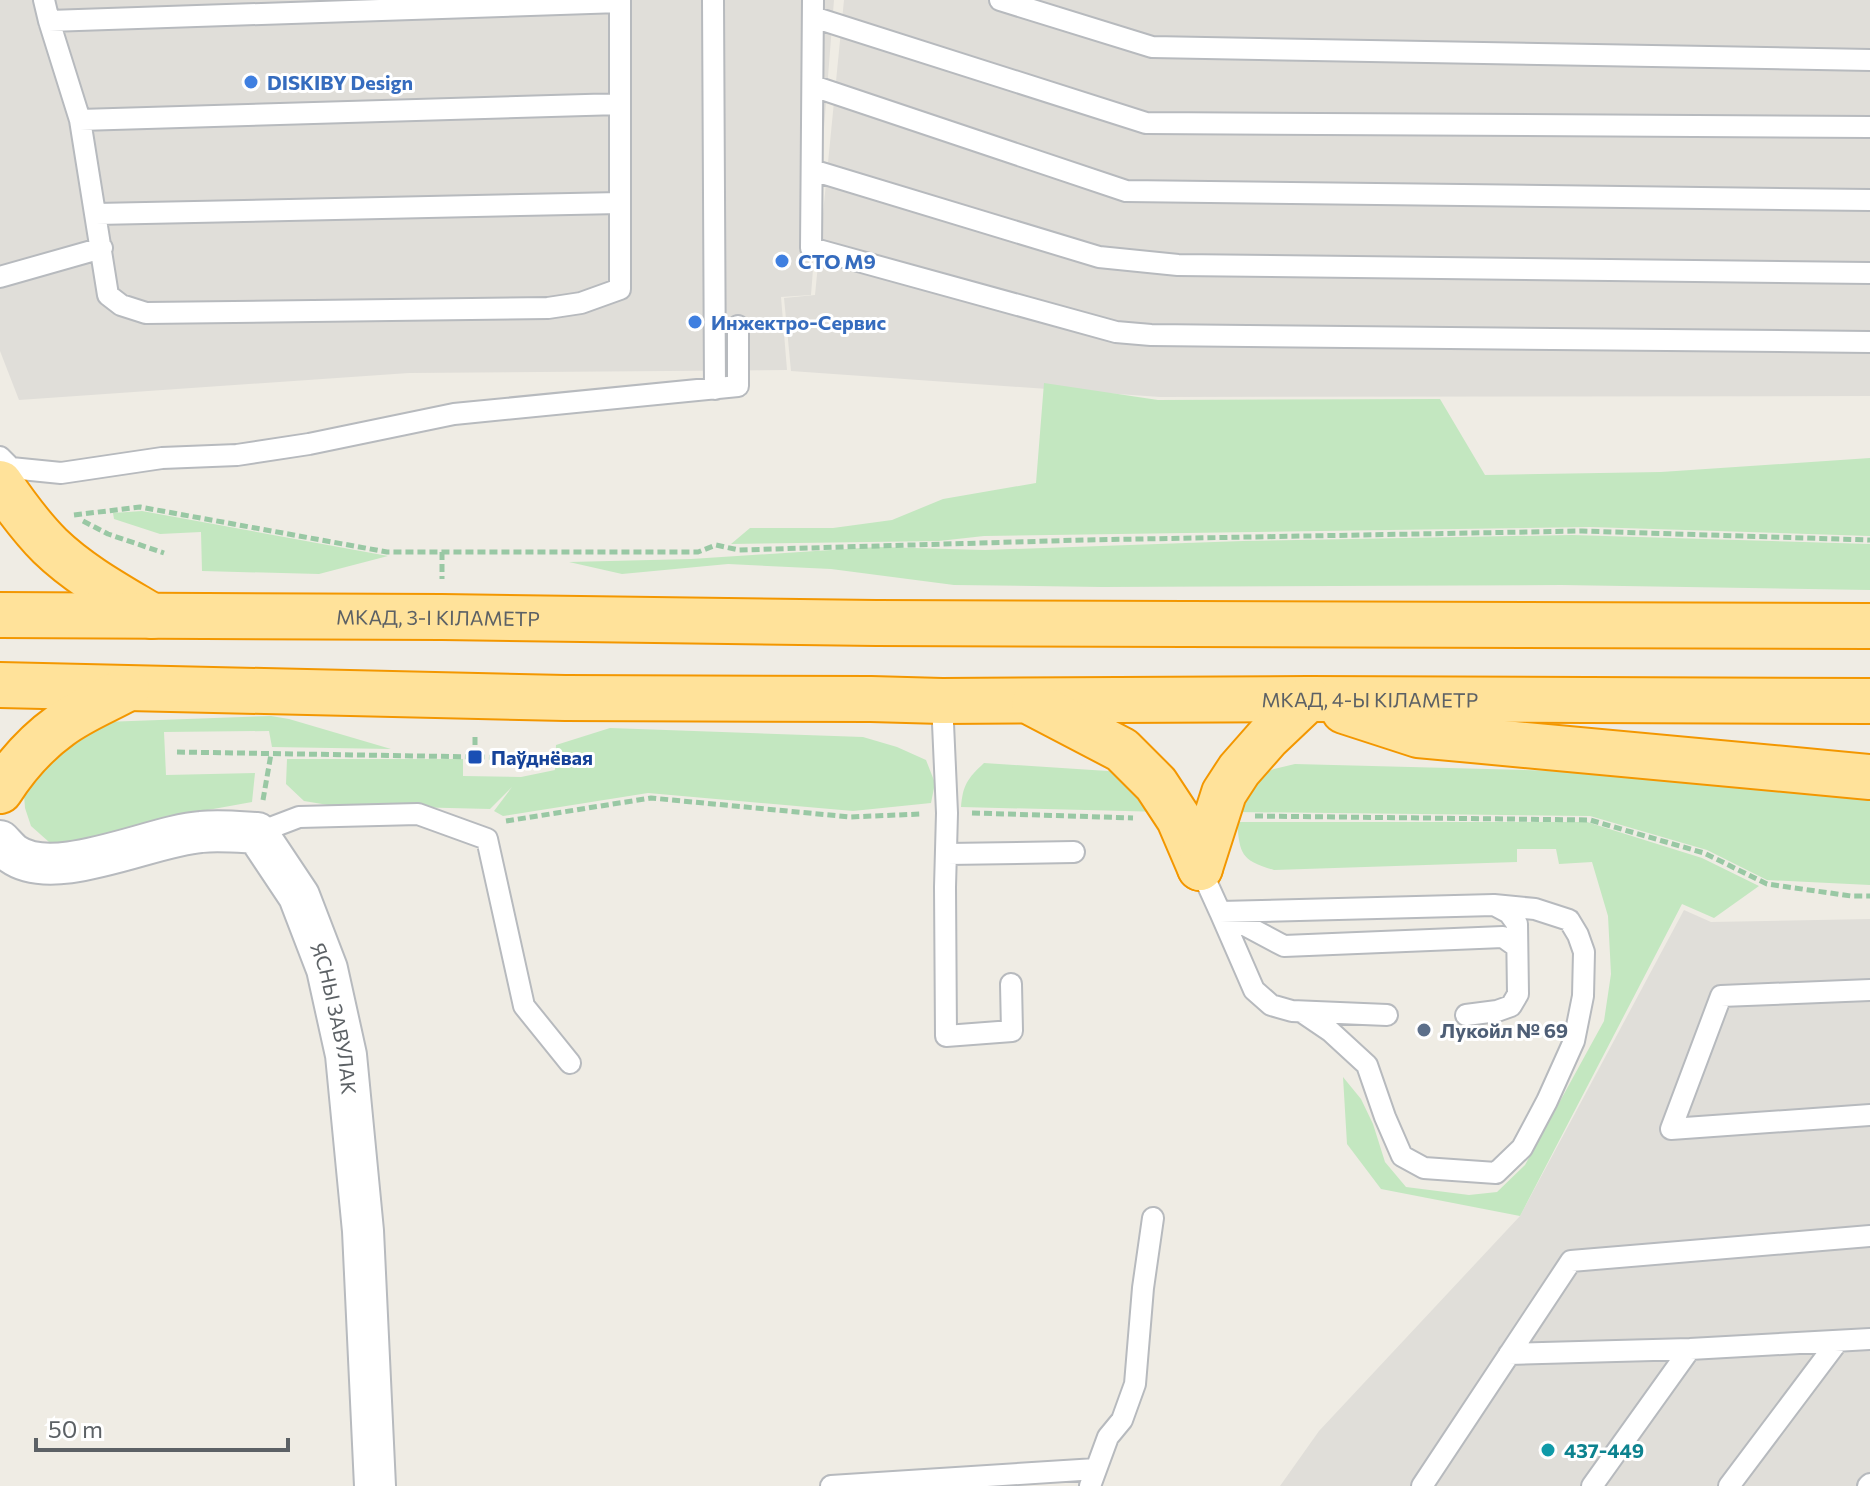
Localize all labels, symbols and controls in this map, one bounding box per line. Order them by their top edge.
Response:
place label: DISKIBY Design [267,70,413,94]
marker: DISKIBY Design [242,73,260,91]
place label: СТО М9 [798,249,876,273]
marker: СТО М9 [773,252,791,270]
place label: Инжектро-Сервис [711,310,886,334]
marker: Инжектро-Сервис [686,313,704,331]
street label: МКАД, 3-І КІЛАМЕТР [336,605,540,630]
street label: МКАД, 4-Ы КІЛАМЕТР [1261,687,1478,712]
place label: Паўднёвая [491,745,593,769]
marker: Паўднёвая [466,748,484,766]
street label: ЯСНЫ ЗАВУЛАК [306,939,362,1096]
place label: Лукойл № 69 [1440,1018,1568,1042]
marker: Лукойл № 69 [1415,1021,1433,1039]
scale bar [36,1402,288,1452]
text: 50 m [48,1414,103,1443]
place label: 437-449 [1564,1438,1644,1462]
marker: 437-449 [1539,1441,1557,1459]

